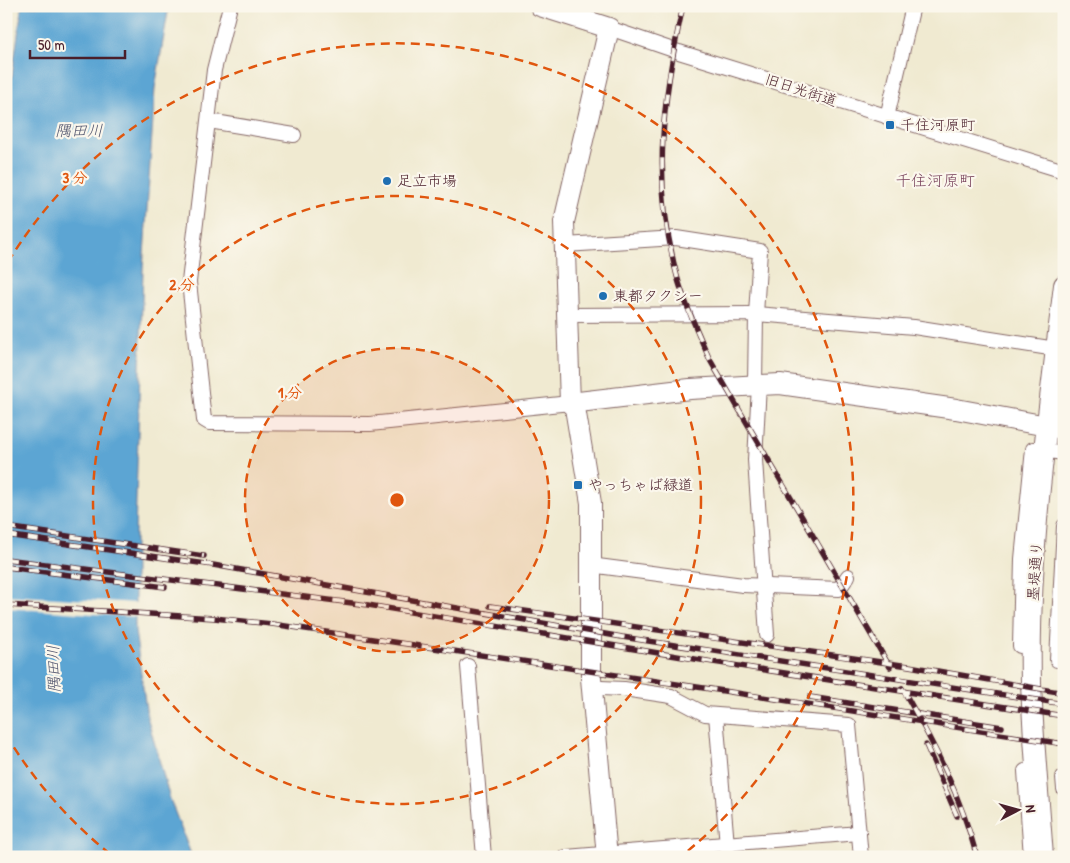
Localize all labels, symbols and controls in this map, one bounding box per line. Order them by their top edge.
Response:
scale bar [30,28,125,60]
text: 50 m [38,34,65,55]
street label: 旧日光街道 [762,68,840,111]
place label: 千住河原町 [900,114,976,135]
water label: 隅田川 [55,119,103,141]
marker: 千住河原町 [884,119,896,131]
text: 3 分 [62,167,88,188]
district label: 千住河原町 [895,169,975,191]
place label: 足立市場 [397,170,457,191]
marker: 足立市場 [381,175,393,187]
text: 2 分 [169,274,195,295]
place label: 東都タクシー [613,285,703,306]
marker: 東都タクシー [597,290,609,302]
text: 1 分 [278,382,302,403]
place label: やっちゃば緑道 [588,474,693,495]
marker: やっちゃば緑道 [572,479,584,491]
centre of rings [388,491,406,509]
street label: 墨堤通り [1022,540,1047,602]
water label: 隅田川 [41,645,65,693]
north arrow [992,786,1042,836]
text: N [1022,804,1041,814]

